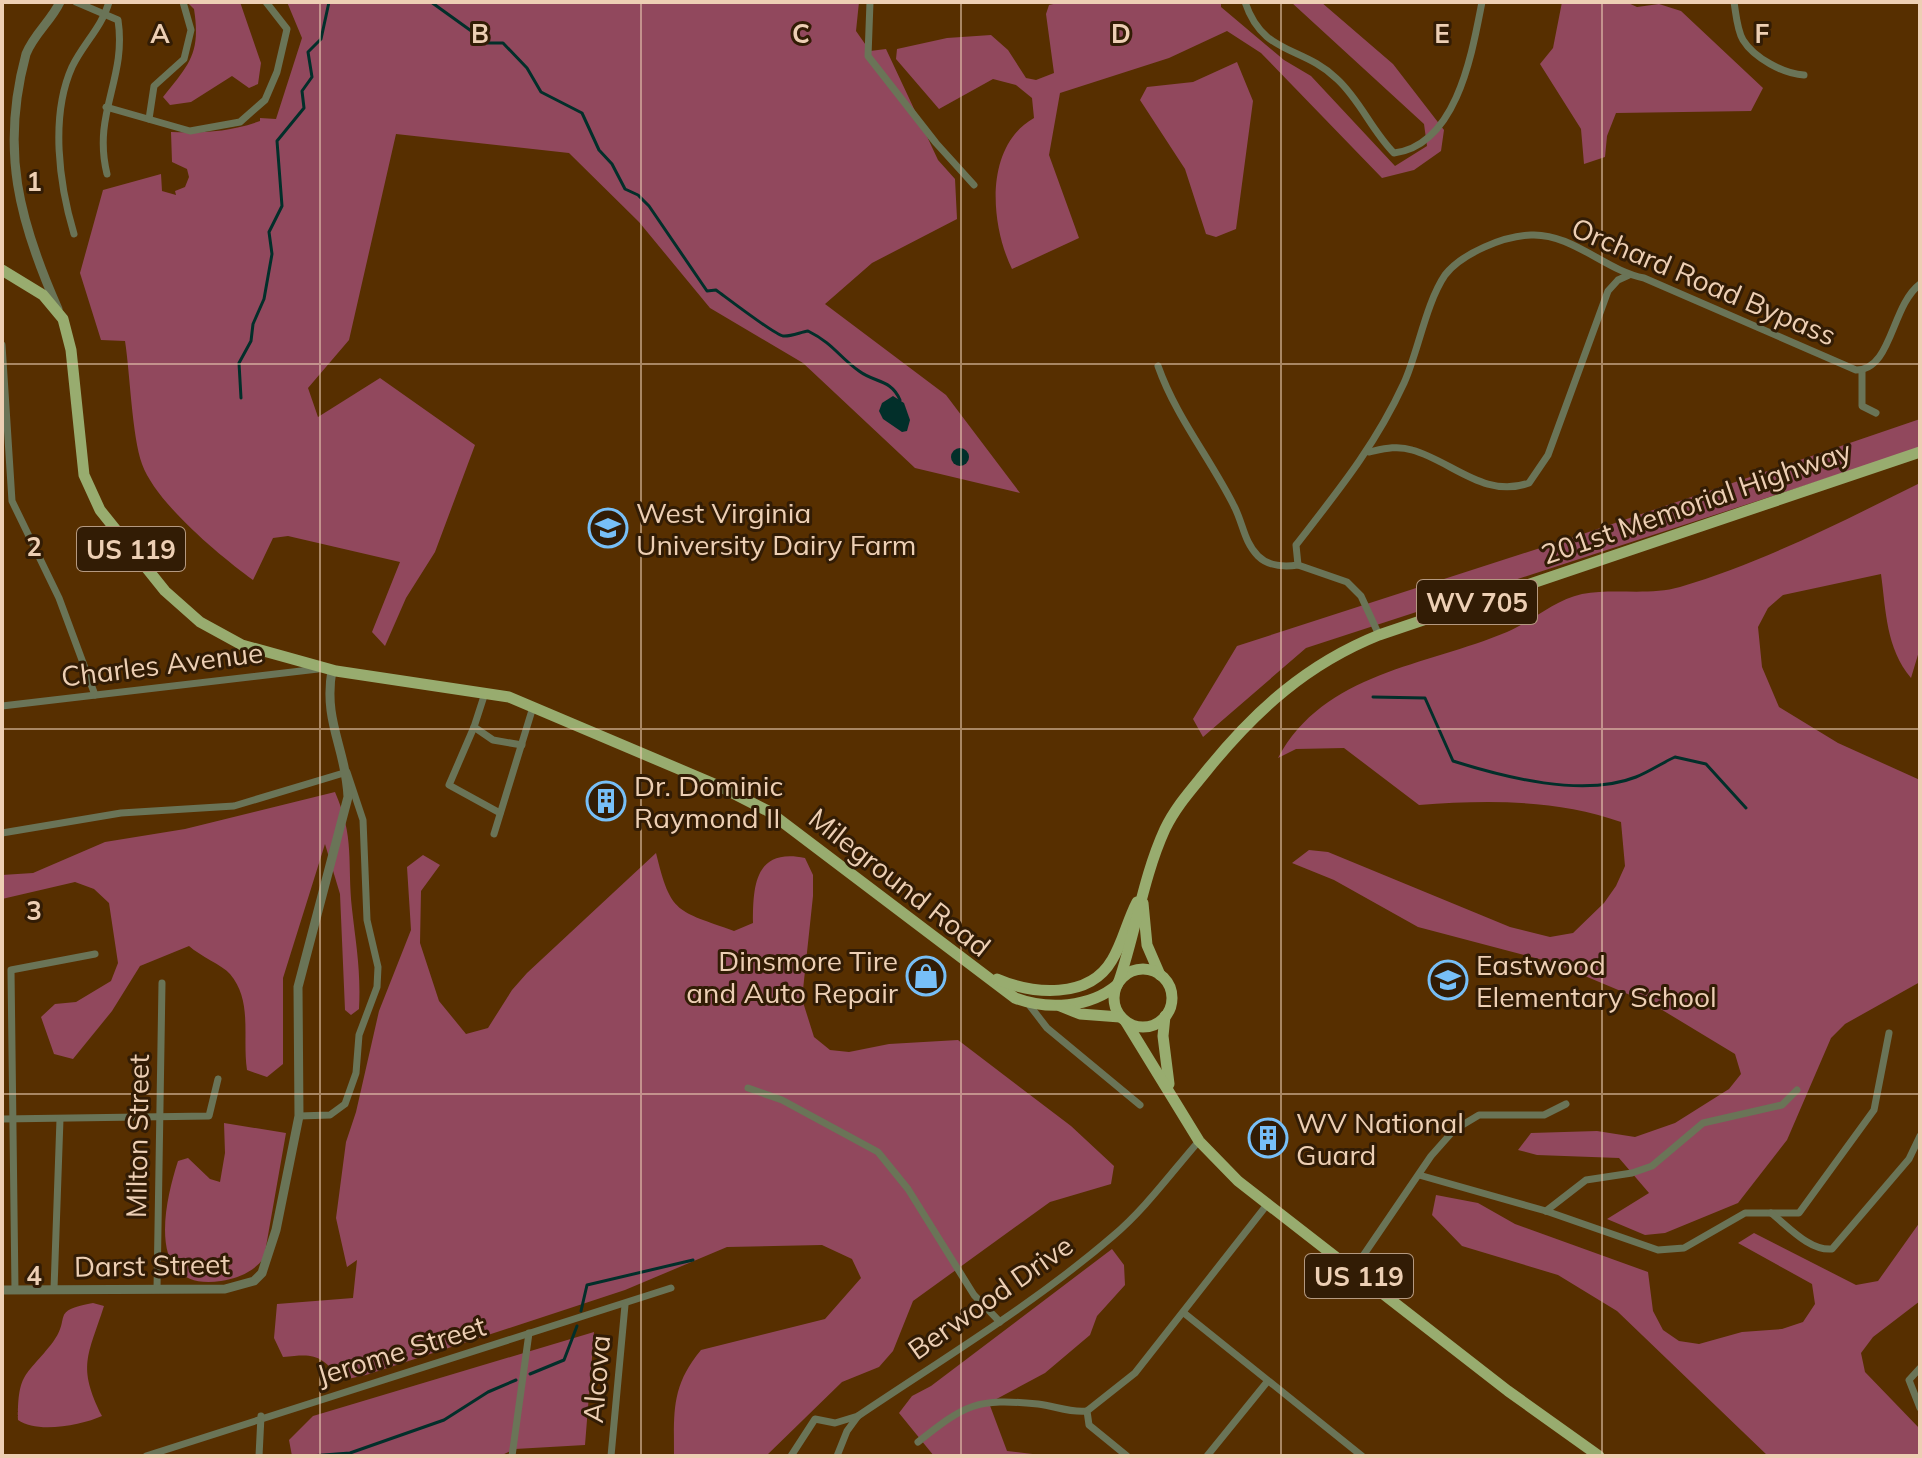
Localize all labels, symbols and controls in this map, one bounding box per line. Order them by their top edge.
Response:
text: A [150,17,170,50]
text: B [471,17,489,50]
text: C [792,17,810,50]
text: D [1111,17,1131,50]
text: E [1434,17,1450,50]
text: F [1755,17,1770,50]
text: 1 [26,165,42,198]
street label: Orchard Road Bypass [1566,209,1842,353]
street label: 201st Memorial Highway [1536,432,1856,572]
place label: West Virginia University Dairy Farm [636,495,916,562]
school or university icon: West Virginia University Dairy Farm [587,507,629,549]
road number: US 119 [77,527,185,571]
text: 2 [26,530,42,563]
road number: WV 705 [1417,580,1537,624]
street label: Charles Avenue [59,634,265,694]
place label: Dr. Dominic Raymond II [634,768,783,835]
building icon: Dr. Dominic Raymond II [585,780,627,822]
street label: Mileground Road [802,800,998,964]
text: 3 [26,894,42,927]
place label: Dinsmore Tire and Auto Repair [686,943,899,1010]
place label: Eastwood Elementary School [1476,947,1717,1014]
shop icon: Dinsmore Tire and Auto Repair [905,955,947,997]
school or university icon: Eastwood Elementary School [1427,959,1469,1001]
street label: Milton Street [118,1053,156,1218]
place label: WV National Guard [1296,1105,1464,1172]
building icon: WV National Guard [1247,1117,1289,1159]
street label: Berwood Drive [901,1227,1079,1367]
street label: Darst Street [74,1246,231,1284]
road number: US 119 [1305,1254,1413,1298]
text: 4 [26,1259,42,1292]
street label: Jerome Street [312,1308,490,1392]
street label: Alcova [575,1334,617,1424]

